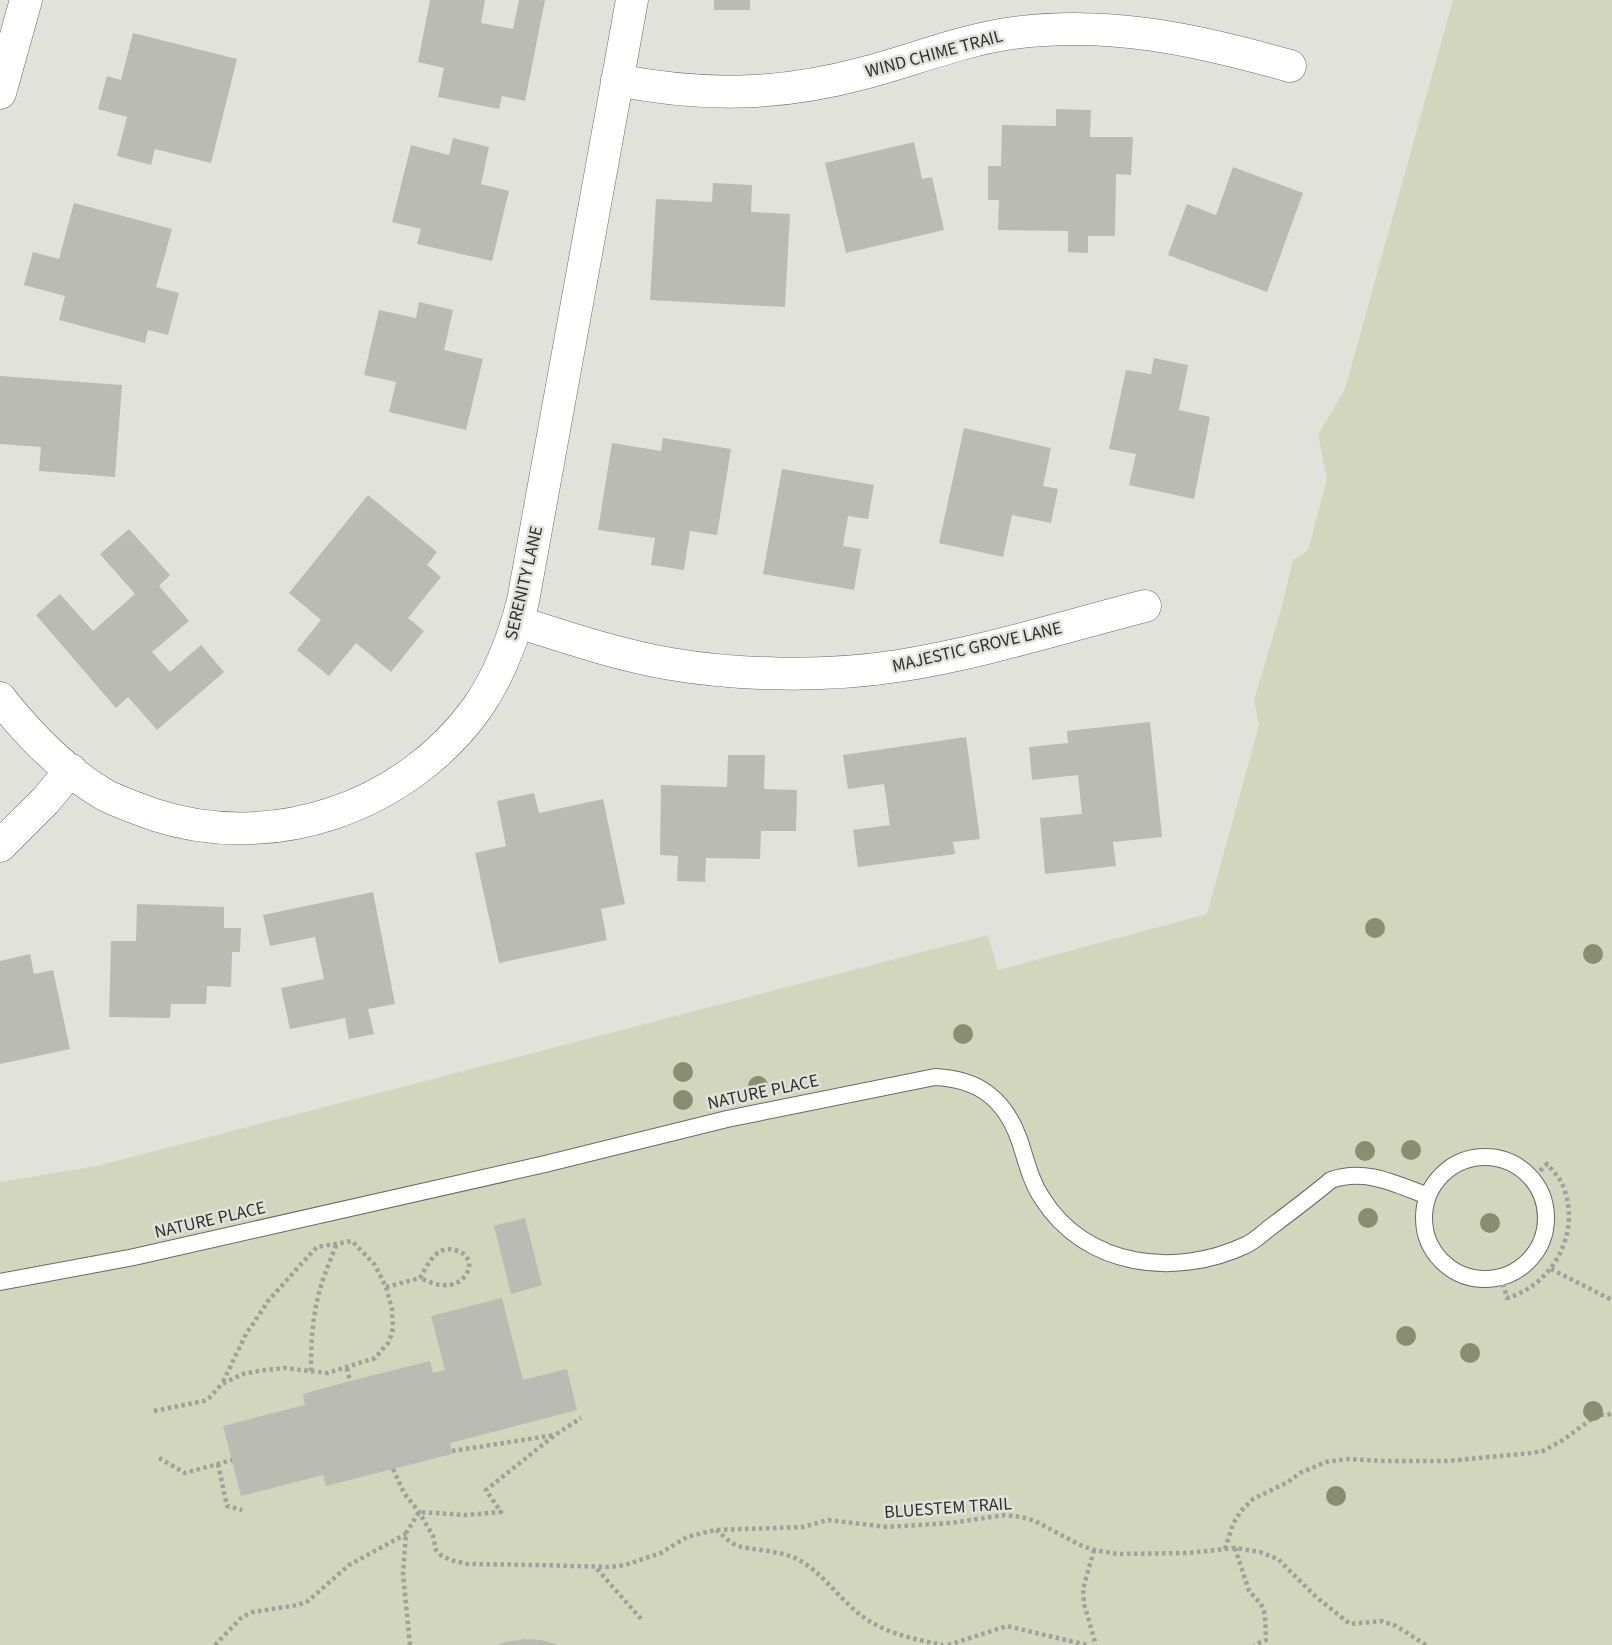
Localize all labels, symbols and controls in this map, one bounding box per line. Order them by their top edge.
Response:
street label: WIND CHIME TRAIL [863,24,1006,84]
street label: SERENITY LANE [499,523,549,643]
street label: MAJESTIC GROVE LANE [890,615,1064,679]
street label: NATURE PLACE [705,1068,821,1116]
street label: NATURE PLACE [152,1195,268,1245]
street label: BLUESTEM TRAIL [883,1491,1013,1525]

